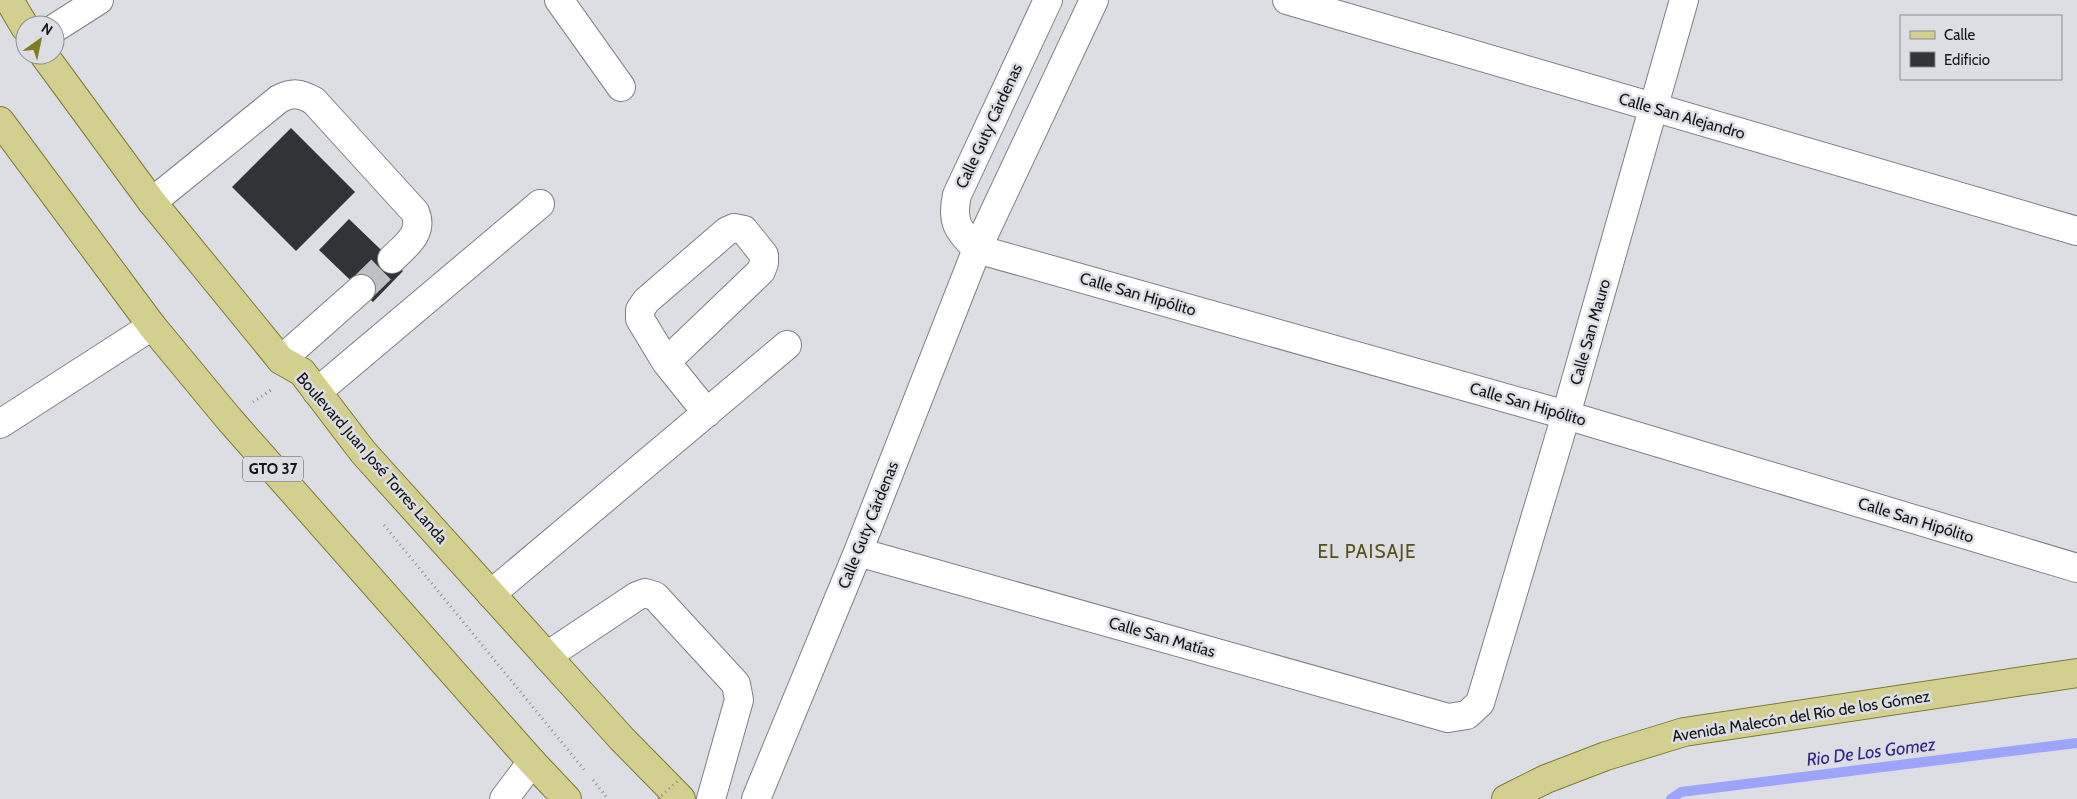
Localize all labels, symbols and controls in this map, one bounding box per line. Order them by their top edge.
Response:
north arrow [15,15,65,65]
legend [1900,15,2062,80]
text: N [38,19,56,39]
text: Calle [1944,26,1975,44]
text: Edificio [1944,51,1990,69]
street label: Calle Guty Cárdenas [952,60,1026,191]
street label: Calle San Alejandro [1617,89,1748,143]
street label: Calle San Hipólito [1078,268,1198,320]
street label: Calle San Mauro [1566,277,1614,387]
street label: Boulevard Juan José Torres Landa [292,369,452,548]
street label: Calle San Hipólito [1468,378,1588,430]
road number: GTO 37 [243,456,303,482]
street label: Calle Guty Cárdenas [834,458,902,591]
street label: Calle San Hipólito [1856,493,1976,547]
district label: EL PAISAJE [1317,540,1417,563]
street label: Calle San Matías [1107,613,1218,661]
street label: Avenida Malecón del Río de los Gómez [1671,686,1932,746]
water label: Rio De Los Gomez [1805,733,1937,771]

